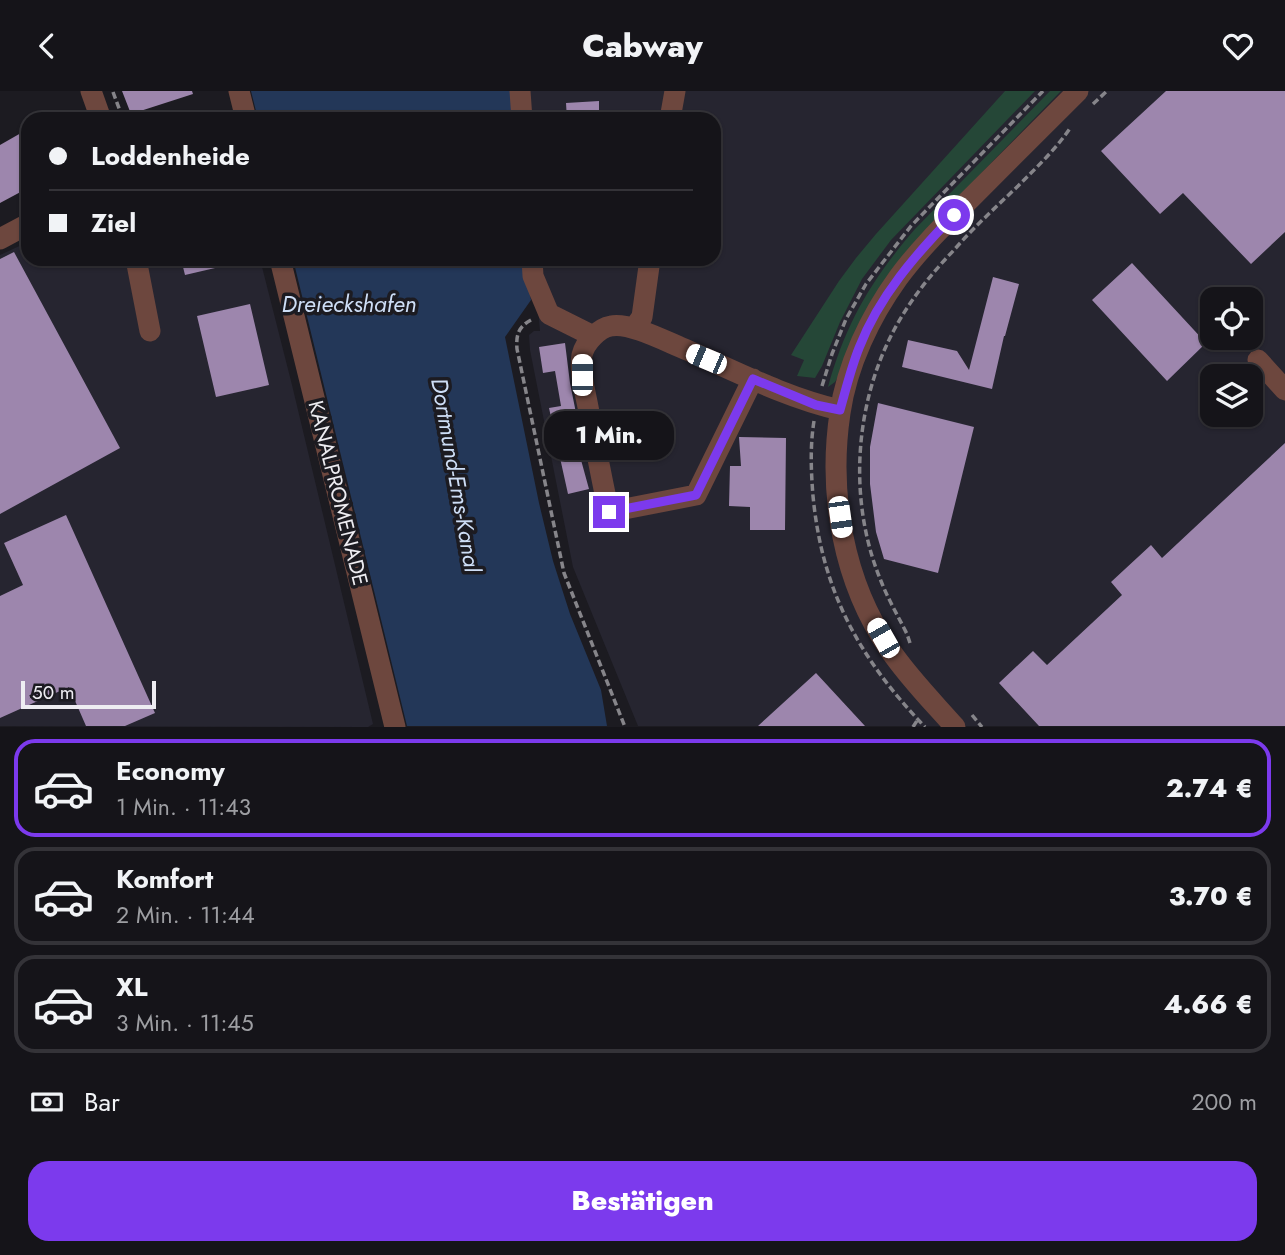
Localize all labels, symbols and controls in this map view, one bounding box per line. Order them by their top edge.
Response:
text: Cabway [582,23,703,69]
icon: back [28,27,66,65]
icon: heart [1219,27,1257,65]
text: Loddenheide [91,137,250,175]
route start [938,199,970,231]
text: Ziel [91,204,136,242]
water label: Dreieckshafen [282,287,416,321]
map controls [1200,287,1263,427]
button: locate [1200,287,1263,350]
car [683,341,730,377]
car [572,354,593,396]
button: layers [1200,364,1263,427]
water label: Dortmund-Ems-Kanal [422,375,490,576]
street label: KANALPROMENADE [300,397,376,589]
callout: 1 Min. [544,411,674,459]
text: 1 Min. [575,418,643,452]
car [827,495,854,539]
route end [593,496,625,528]
car [864,615,903,661]
scale bar [21,677,156,709]
text: 50 m [32,679,75,706]
text: Economy [116,752,225,790]
icon: car [32,757,95,820]
text: 2.74 € [1166,769,1253,807]
text: 1 Min. · 11:43 [116,790,251,824]
text: Komfort [116,860,213,898]
icon: car [32,865,95,928]
text: 3.70 € [1169,877,1253,915]
text: 2 Min. · 11:44 [116,898,255,932]
text: XL [116,968,148,1006]
icon: car [32,973,95,1036]
text: 4.66 € [1164,985,1253,1023]
text: 3 Min. · 11:45 [116,1006,254,1040]
icon: cash [28,1083,66,1121]
text: Bar [84,1083,120,1121]
text: 200 m [1191,1085,1257,1119]
button: Bestätigen [28,1161,1257,1241]

